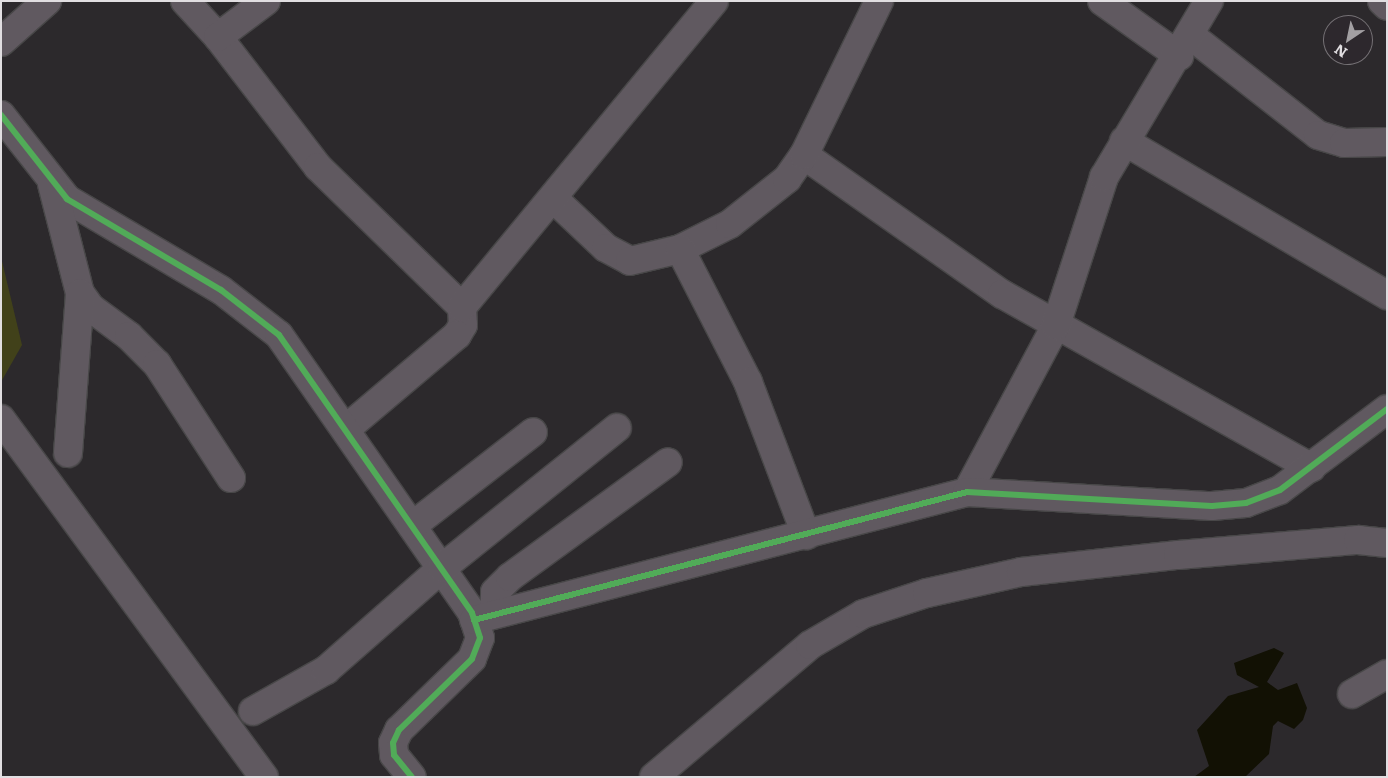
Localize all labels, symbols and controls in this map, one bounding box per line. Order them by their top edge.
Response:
north arrow [1323,15,1373,65]
text: N [1330,40,1351,63]

